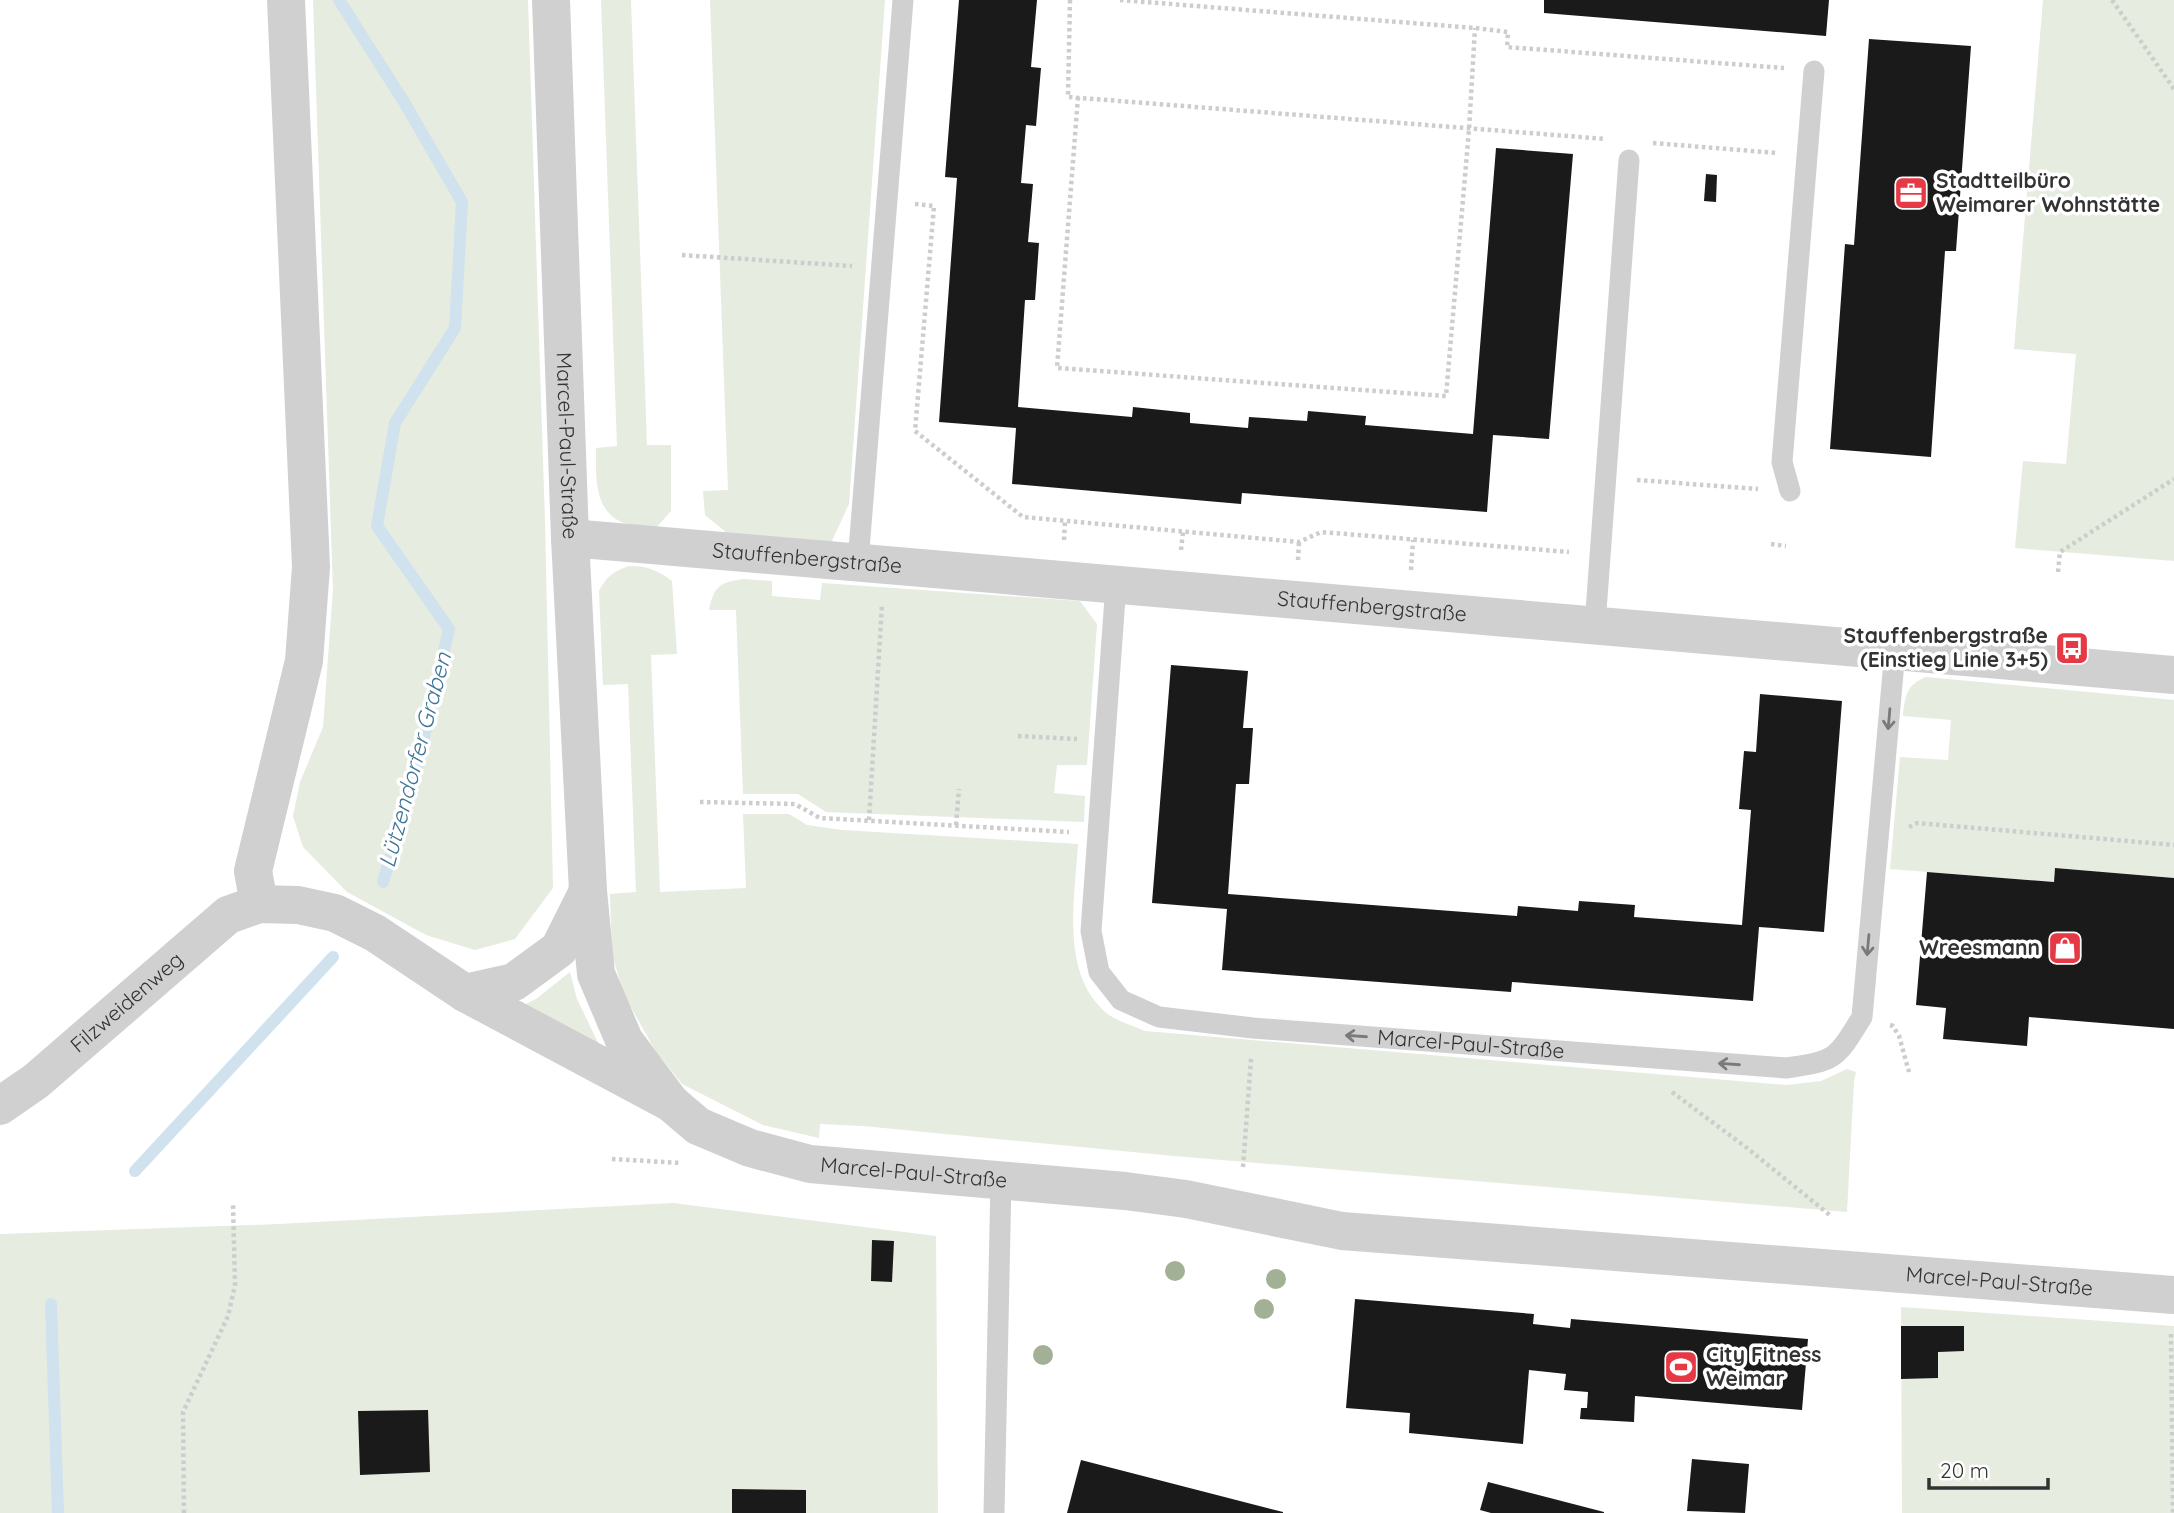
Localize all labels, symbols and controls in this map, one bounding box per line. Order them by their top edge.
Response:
place label: Stadtteilbüro Weimarer Wohnstätte [1936,167,2160,217]
office icon: Stadtteilbüro Weimarer Wohnstätte [1892,174,1930,212]
street label: Marcel-Paul-Straße [551,351,584,540]
street label: Stauffenbergstraße [711,536,903,578]
street label: Stauffenbergstraße [1276,584,1468,627]
place label: Stauffenbergstraße (Einstieg Linie 3+5) [1844,622,2048,672]
bus stop icon: Stauffenbergstraße (Einstieg Linie 3+5) [2053,629,2091,667]
water label: Lützendorfer Graben [372,649,457,870]
one-way arrow [1882,707,1895,730]
shop icon: Wreesmann [2046,929,2084,967]
one-way arrow [1861,934,1874,956]
place label: Wreesmann [1919,934,2040,960]
street label: Filzweidenweg [64,946,188,1058]
street label: Marcel-Paul-Straße [1376,1023,1565,1063]
one-way arrow [1344,1029,1367,1042]
one-way arrow [1718,1057,1741,1070]
street label: Marcel-Paul-Straße [819,1151,1008,1193]
street label: Marcel-Paul-Straße [1905,1260,2094,1301]
place label: City Fitness Weimar [1706,1341,1821,1391]
sports icon: City Fitness Weimar [1662,1348,1700,1386]
scale bar [1929,1446,2048,1490]
text: 20 m [1940,1457,1989,1483]

